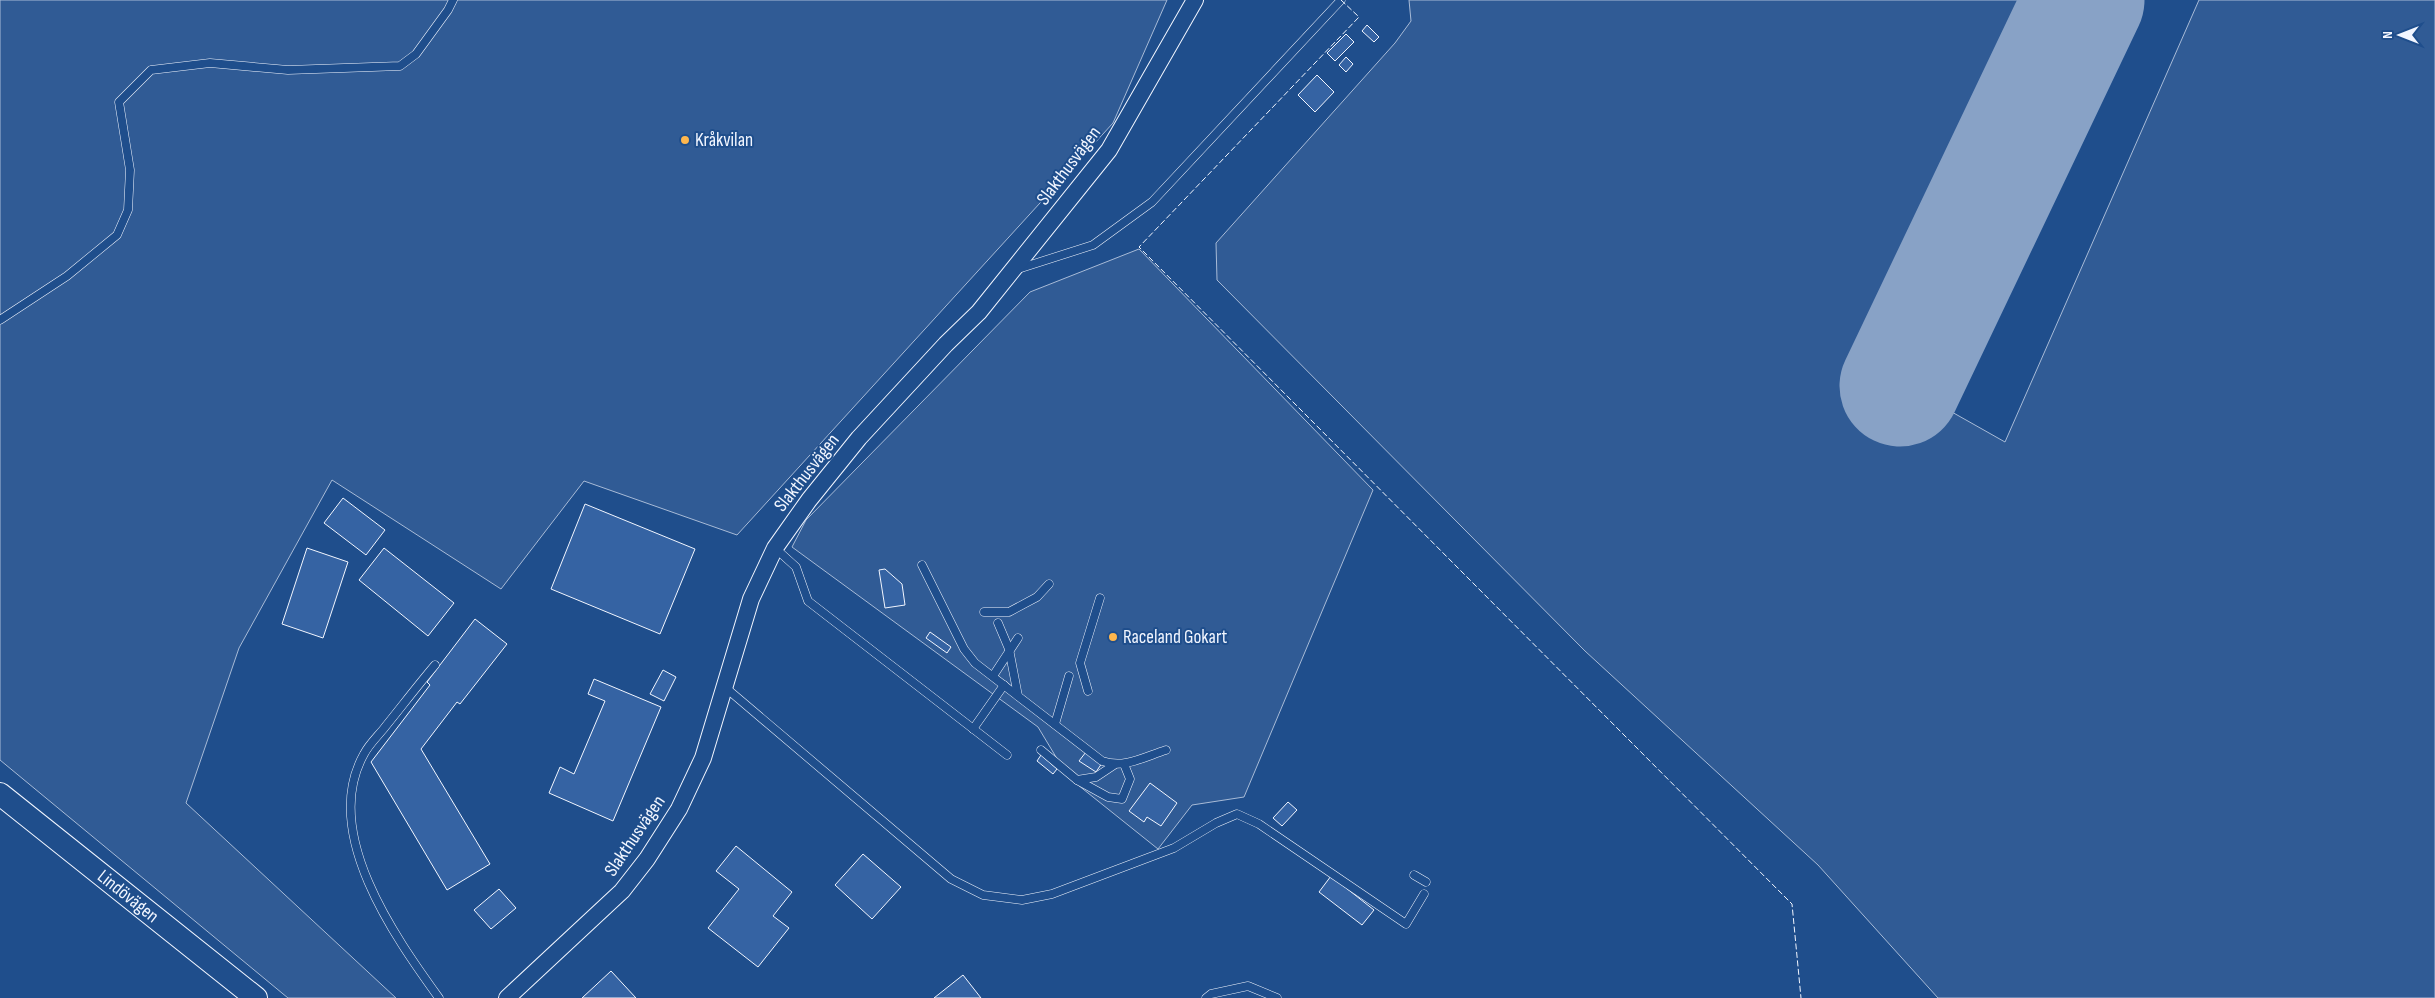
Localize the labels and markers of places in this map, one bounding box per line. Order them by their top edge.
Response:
place label: Kråkvilan [695,129,753,152]
marker: Kråkvilan [679,134,691,146]
place label: Raceland Gokart [1123,626,1228,649]
marker: Raceland Gokart [1107,631,1119,643]

